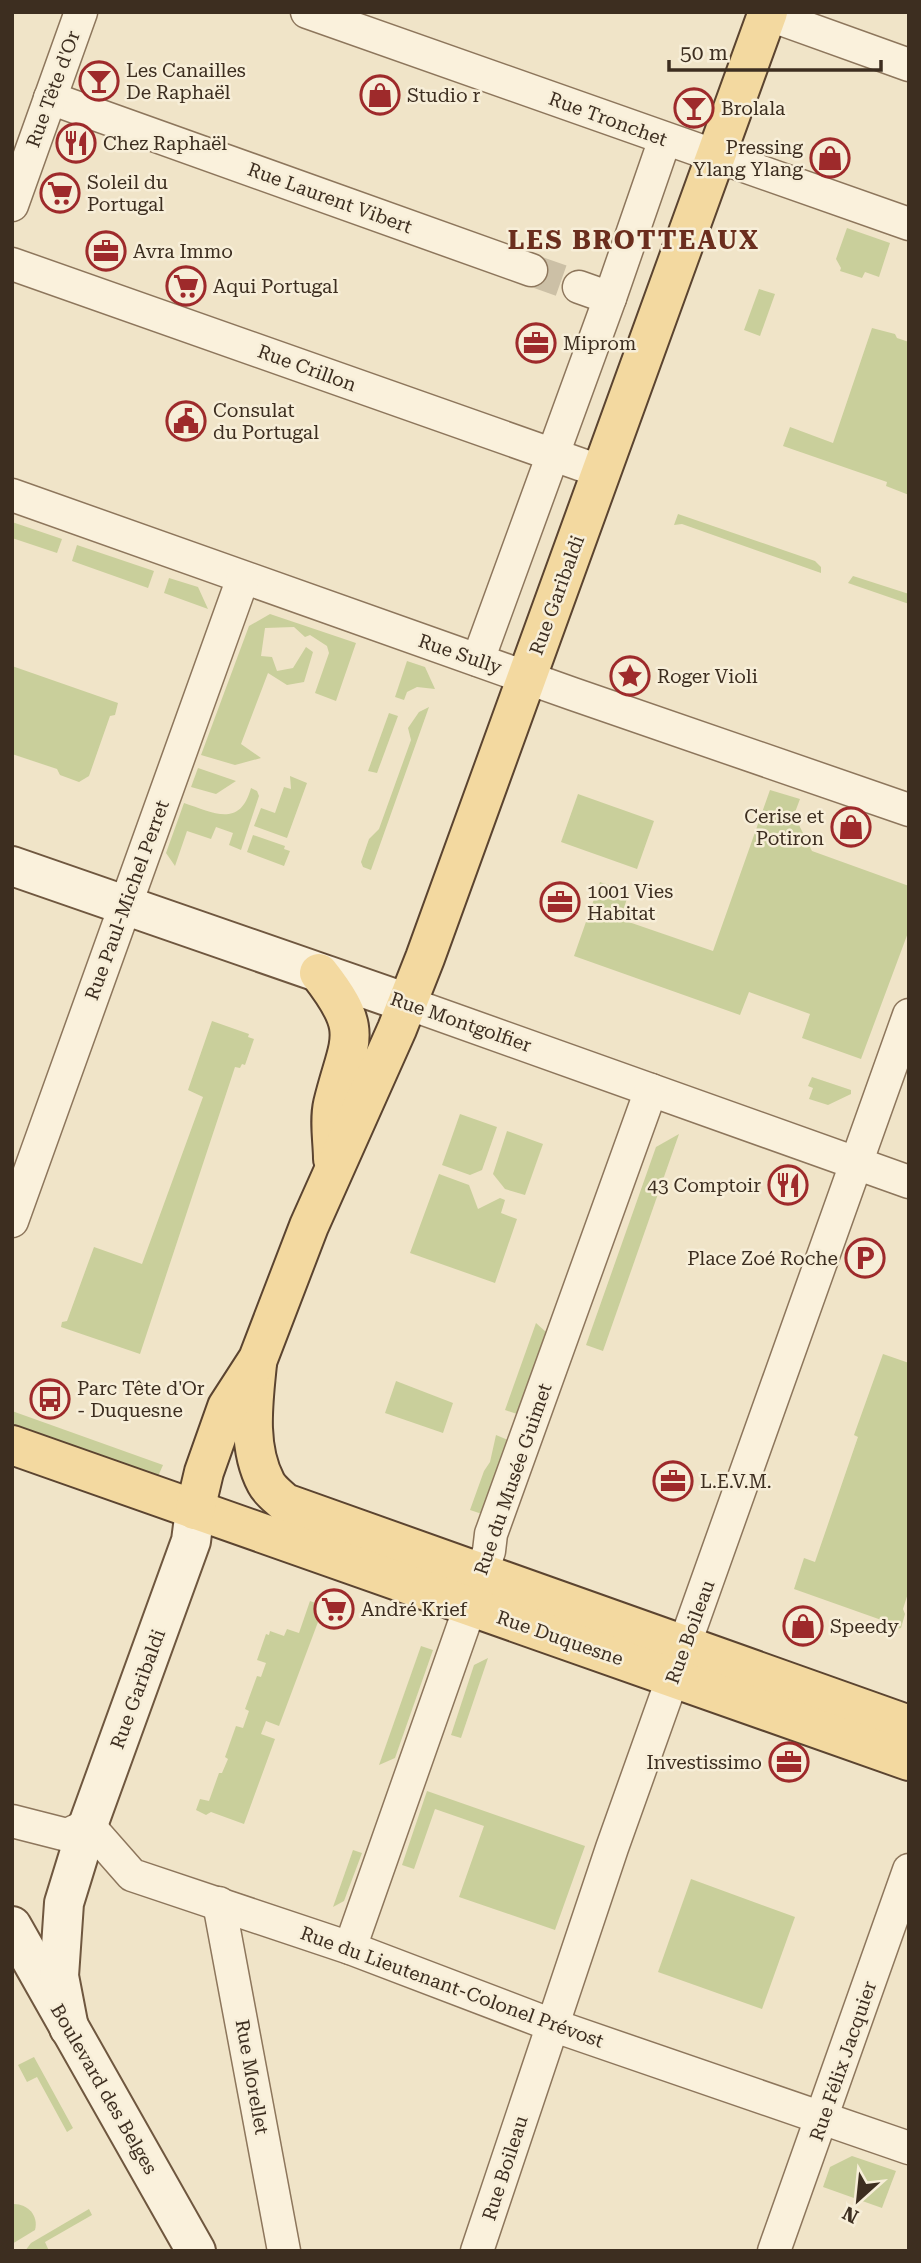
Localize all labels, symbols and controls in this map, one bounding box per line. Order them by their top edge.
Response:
street label: Rue Tête d'Or [21,27,85,150]
scale bar [669,28,881,72]
text: 50 m [680,41,728,65]
place label: Les Canailles De Raphaël [126,59,246,104]
bar icon: Les Canailles De Raphaël [78,60,120,102]
shop icon: Studio r [359,74,401,116]
place label: Studio r [407,84,480,107]
street label: Rue Tronchet [546,87,670,151]
bar icon: Brolala [673,87,715,129]
place label: Brolala [721,97,786,120]
restaurant icon: Chez Raphaël [55,122,97,164]
place label: Chez Raphaël [103,132,227,155]
place label: Pressing Ylang Ylang [693,136,803,181]
shop icon: Pressing Ylang Ylang [809,137,851,179]
street label: Rue Laurent Vibert [245,158,415,238]
place label: Soleil du Portugal [87,171,168,216]
supermarket icon: Soleil du Portugal [39,172,81,214]
district label: LES BROTTEAUX [508,225,760,255]
office icon: Avra Immo [85,230,127,272]
place label: Avra Immo [133,240,233,263]
supermarket icon: Aqui Portugal [165,265,207,307]
place label: Aqui Portugal [213,275,338,298]
office icon: Miprom [515,322,557,364]
place label: Miprom [563,332,636,355]
street label: Rue Crillon [255,340,359,396]
place label: Consulat du Portugal [213,399,319,444]
public building icon: Consulat du Portugal [165,400,207,442]
street label: Rue Garibaldi [525,532,589,658]
street label: Rue Sully [415,629,505,679]
place icon: Roger Violi [609,655,651,697]
place label: Roger Violi [657,665,758,688]
street label: Rue Paul-Michel Perret [80,797,174,1003]
place label: Cerise et Potiron [744,805,824,850]
shop icon: Cerise et Potiron [830,806,872,848]
place label: 1001 Vies Habitat [587,880,673,925]
office icon: 1001 Vies Habitat [539,881,581,923]
street label: Rue Montgolfier [387,987,535,1057]
restaurant icon: 43 Comptoir [767,1164,809,1206]
place label: 43 Comptoir [647,1174,761,1197]
parking icon: Place Zoé Roche [844,1237,886,1279]
place label: Place Zoé Roche [687,1247,838,1270]
place label: Parc Tête d'Or - Duquesne [77,1377,205,1422]
bus stop icon: Parc Tête d'Or - Duquesne [29,1378,71,1420]
street label: Rue du Musée Guimet [469,1380,557,1578]
office icon: L.E.V.M. [652,1460,694,1502]
place label: L.E.V.M. [700,1470,772,1493]
street label: Rue Boileau [661,1577,719,1687]
supermarket icon: André Krief [313,1588,355,1630]
place label: André Krief [361,1598,468,1621]
shop icon: Speedy [782,1605,824,1647]
street label: Rue Duquesne [494,1606,626,1670]
place label: Speedy [830,1615,899,1638]
street label: Rue Garibaldi [106,1626,170,1752]
office icon: Investissimo [768,1741,810,1783]
place label: Investissimo [646,1751,762,1774]
street label: Rue du Lieutenant-Colonel Prévost [297,1921,607,2053]
street label: Rue Félix Jacquier [805,1978,881,2144]
street label: Boulevard des Belges [46,2000,162,2178]
street label: Rue Morellet [231,2018,273,2136]
street label: Rue Boileau [477,2113,533,2223]
north arrow [823,2165,893,2235]
text: N [838,2201,862,2228]

